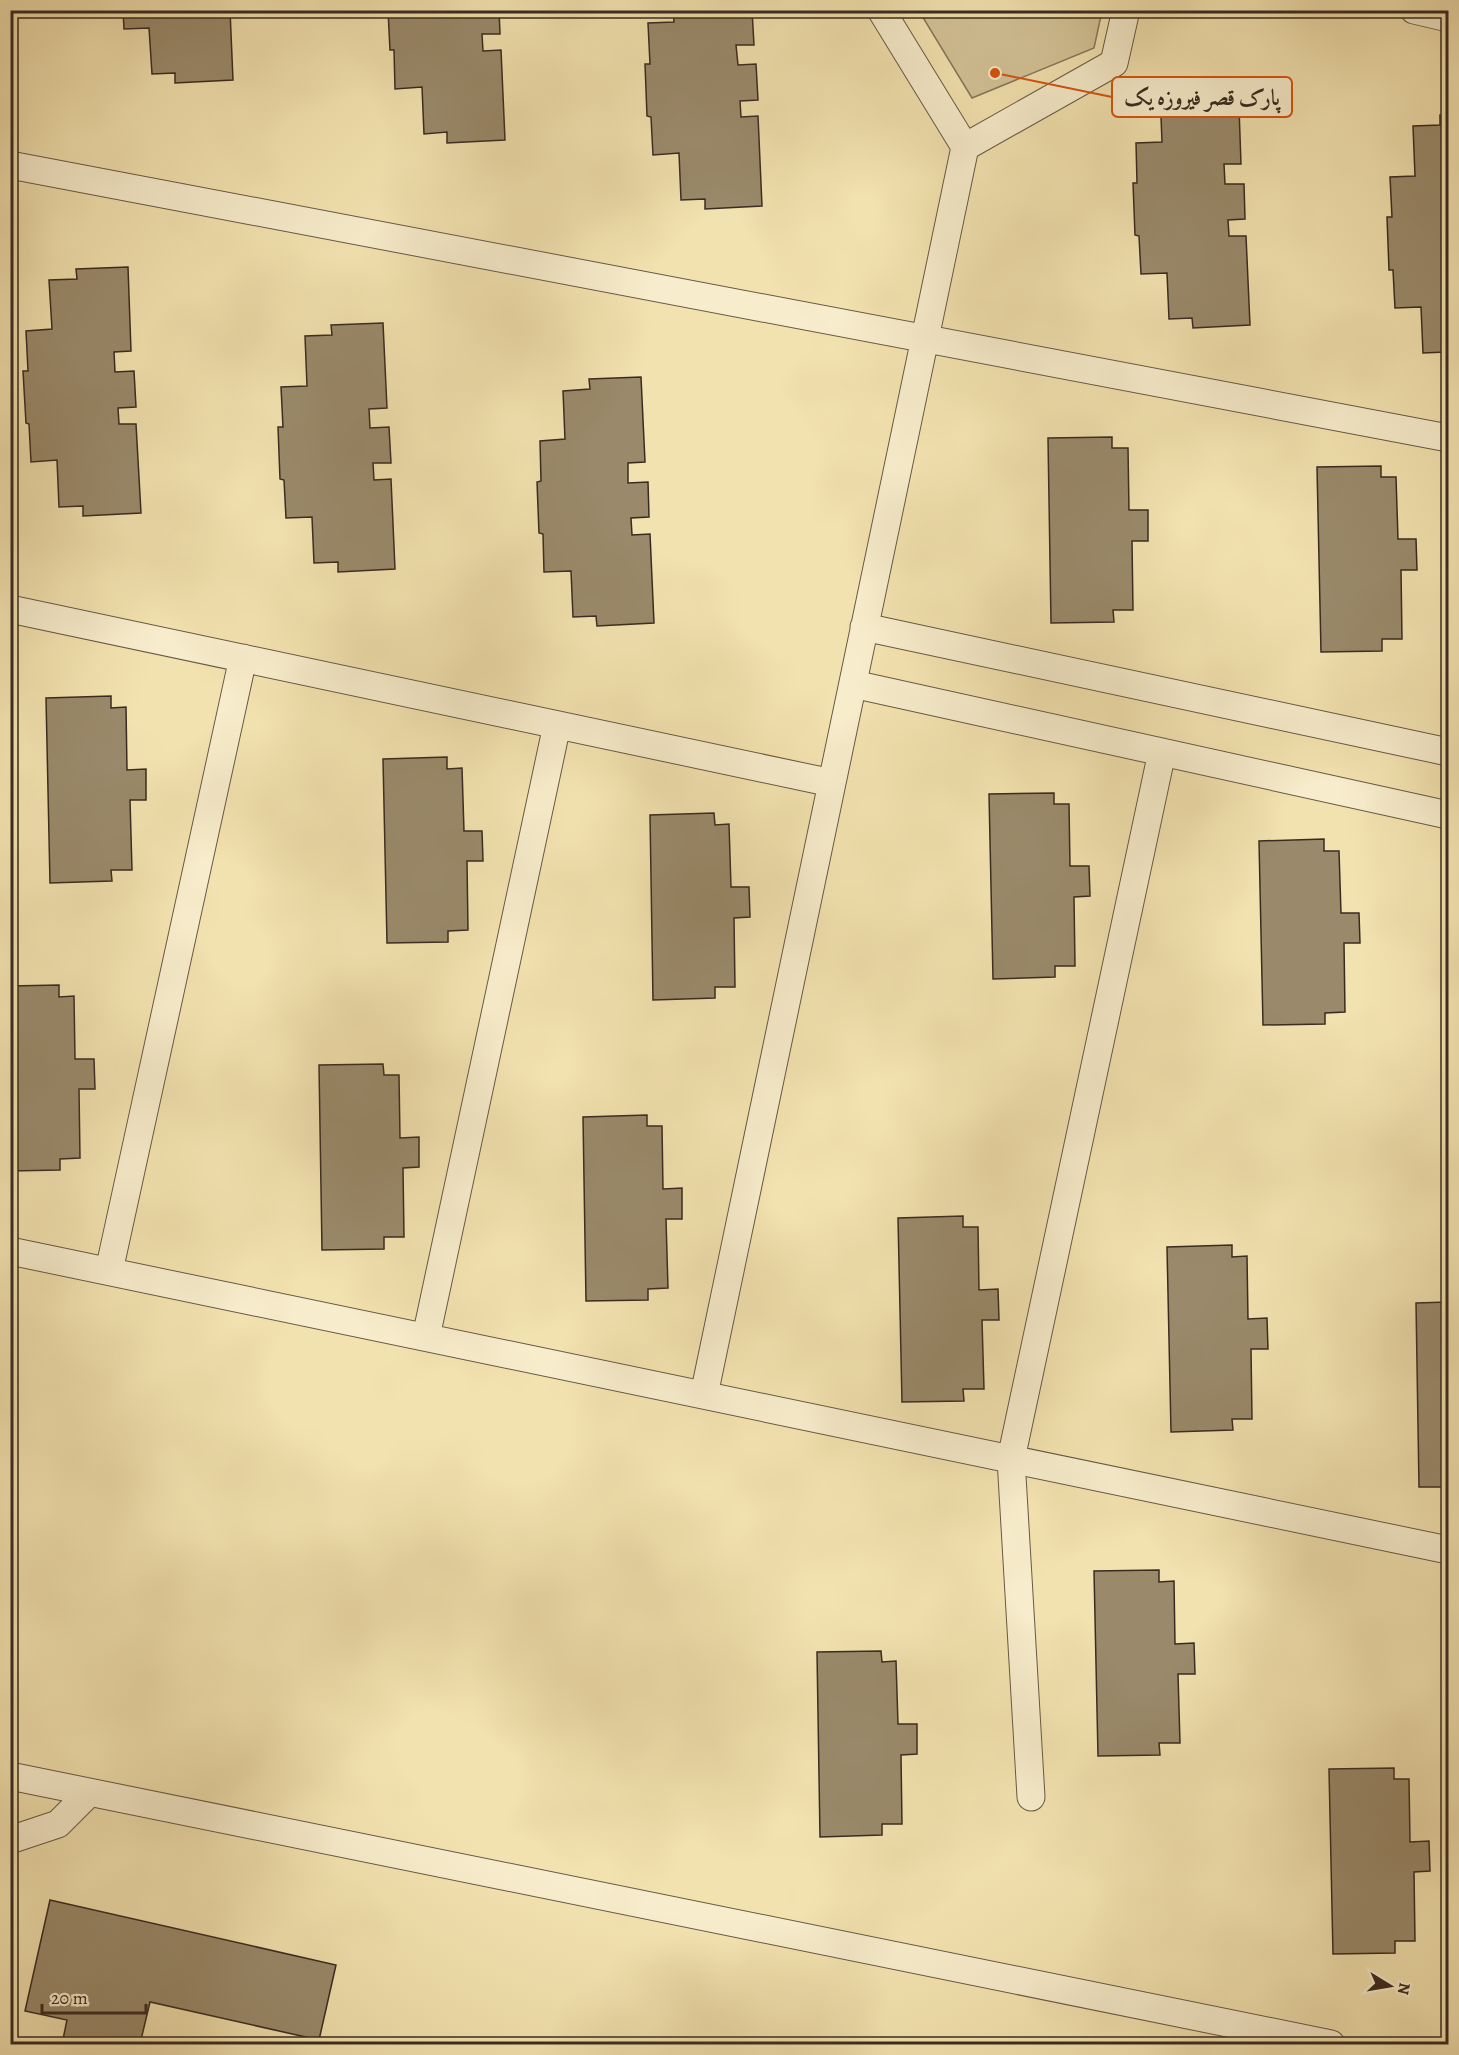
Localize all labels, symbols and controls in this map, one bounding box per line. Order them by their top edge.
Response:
callout: پارک قصر فیروزه یک [1112,77,1292,117]
text: پارک قصر فیروزه یک [1124,83,1282,114]
north arrow [1360,1956,1420,2016]
scale bar [42,1977,146,2015]
text: N [1392,1981,1416,1997]
text: 20 m [51,1986,88,2010]

